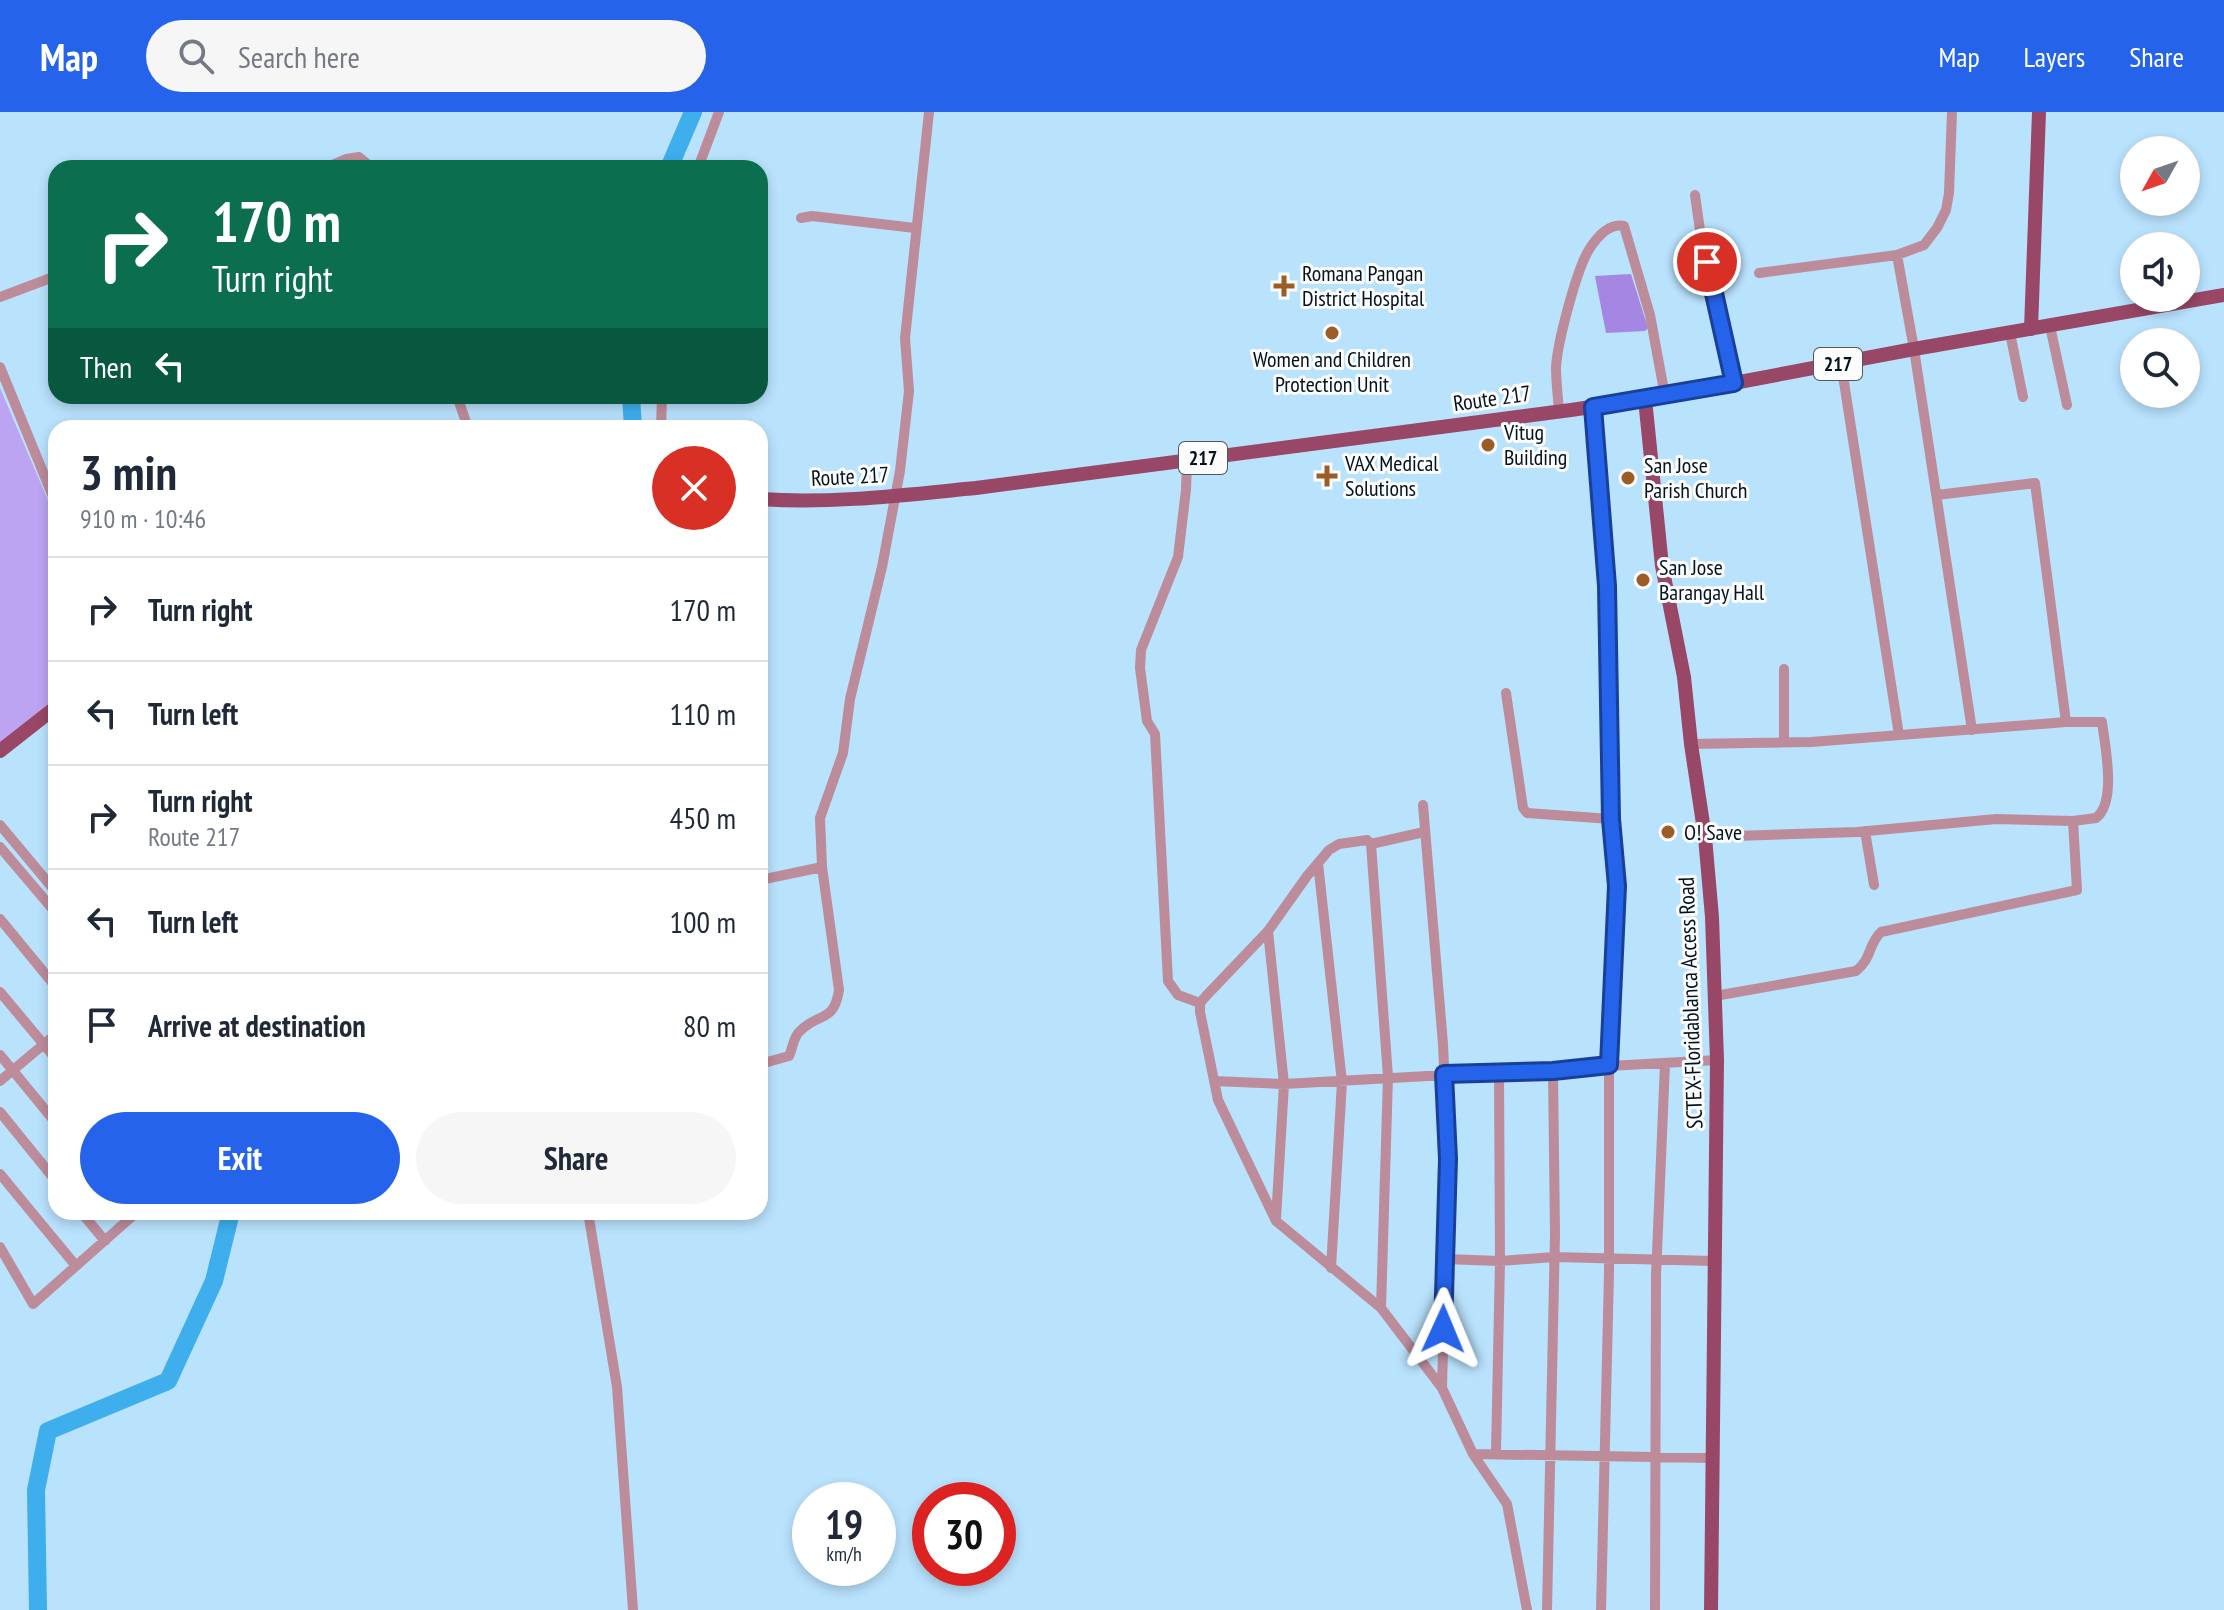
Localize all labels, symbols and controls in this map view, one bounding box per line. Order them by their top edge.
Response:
search box [146,20,706,92]
text: Map [40,32,98,81]
icon: search [174,34,218,78]
text: Search here [238,37,360,76]
text: Map [1938,38,1980,75]
text: Layers [2024,38,2085,75]
text: Share [2129,38,2184,75]
north arrow [2120,136,2200,216]
map controls [2120,136,2200,408]
text: 170 m [212,185,341,257]
icon: right [80,192,184,296]
pin [1673,228,1741,296]
button: sound [2120,232,2200,312]
icon: arrive [1685,240,1729,284]
text: Turn right [212,255,333,302]
place label: Romana Pangan District Hospital [1302,259,1425,312]
marker: Romana Pangan District Hospital [1273,275,1295,297]
marker: Women and Children Protection Unit [1323,324,1341,342]
button: search [2120,328,2200,408]
icon: left [148,344,192,388]
place label: Women and Children Protection Unit [1253,345,1411,398]
text: Then [80,347,132,386]
road number: 217 [1814,348,1862,380]
street label: Route 217 [1451,379,1533,417]
place label: Vitug Building [1503,418,1567,471]
marker: Vitug Building [1479,436,1497,454]
text: 3 min [80,441,177,503]
road number: 217 [1179,442,1227,474]
button: close [652,446,736,530]
place label: VAX Medical Solutions [1344,449,1439,502]
place label: San Jose Parish Church [1644,451,1748,504]
street label: Route 217 [810,460,890,492]
marker: VAX Medical Solutions [1316,465,1338,487]
marker: San Jose Parish Church [1619,469,1637,487]
text: 910 m · 10:46 [80,502,206,535]
place label: San Jose Barangay Hall [1659,553,1765,606]
marker: San Jose Barangay Hall [1634,571,1652,589]
icon: right [80,587,124,631]
text: Turn right [148,590,252,629]
text: 170 m [670,590,736,629]
icon: left [80,691,124,735]
text: Turn left [148,694,238,733]
text: 110 m [670,694,736,733]
text: Turn right [148,781,252,820]
icon: right [80,795,124,839]
text: 450 m [670,798,736,837]
place label: O! Save [1684,818,1742,846]
text: Route 217 [148,820,240,853]
marker: O! Save [1659,823,1677,841]
street label: SCTEX-Floridablanca Access Road [1672,877,1708,1129]
icon: left [80,899,124,943]
text: Turn left [148,902,238,941]
text: 100 m [670,902,736,941]
icon: arrive [80,1003,124,1047]
text: Arrive at destination [148,1006,366,1045]
text: 80 m [683,1006,736,1045]
button: Exit [80,1112,400,1204]
button: Share [416,1112,736,1204]
position arrow [1401,1287,1485,1371]
speed limit sign: 30 [912,1482,1016,1586]
text: 19 [825,1498,863,1550]
text: km/h [826,1541,862,1567]

